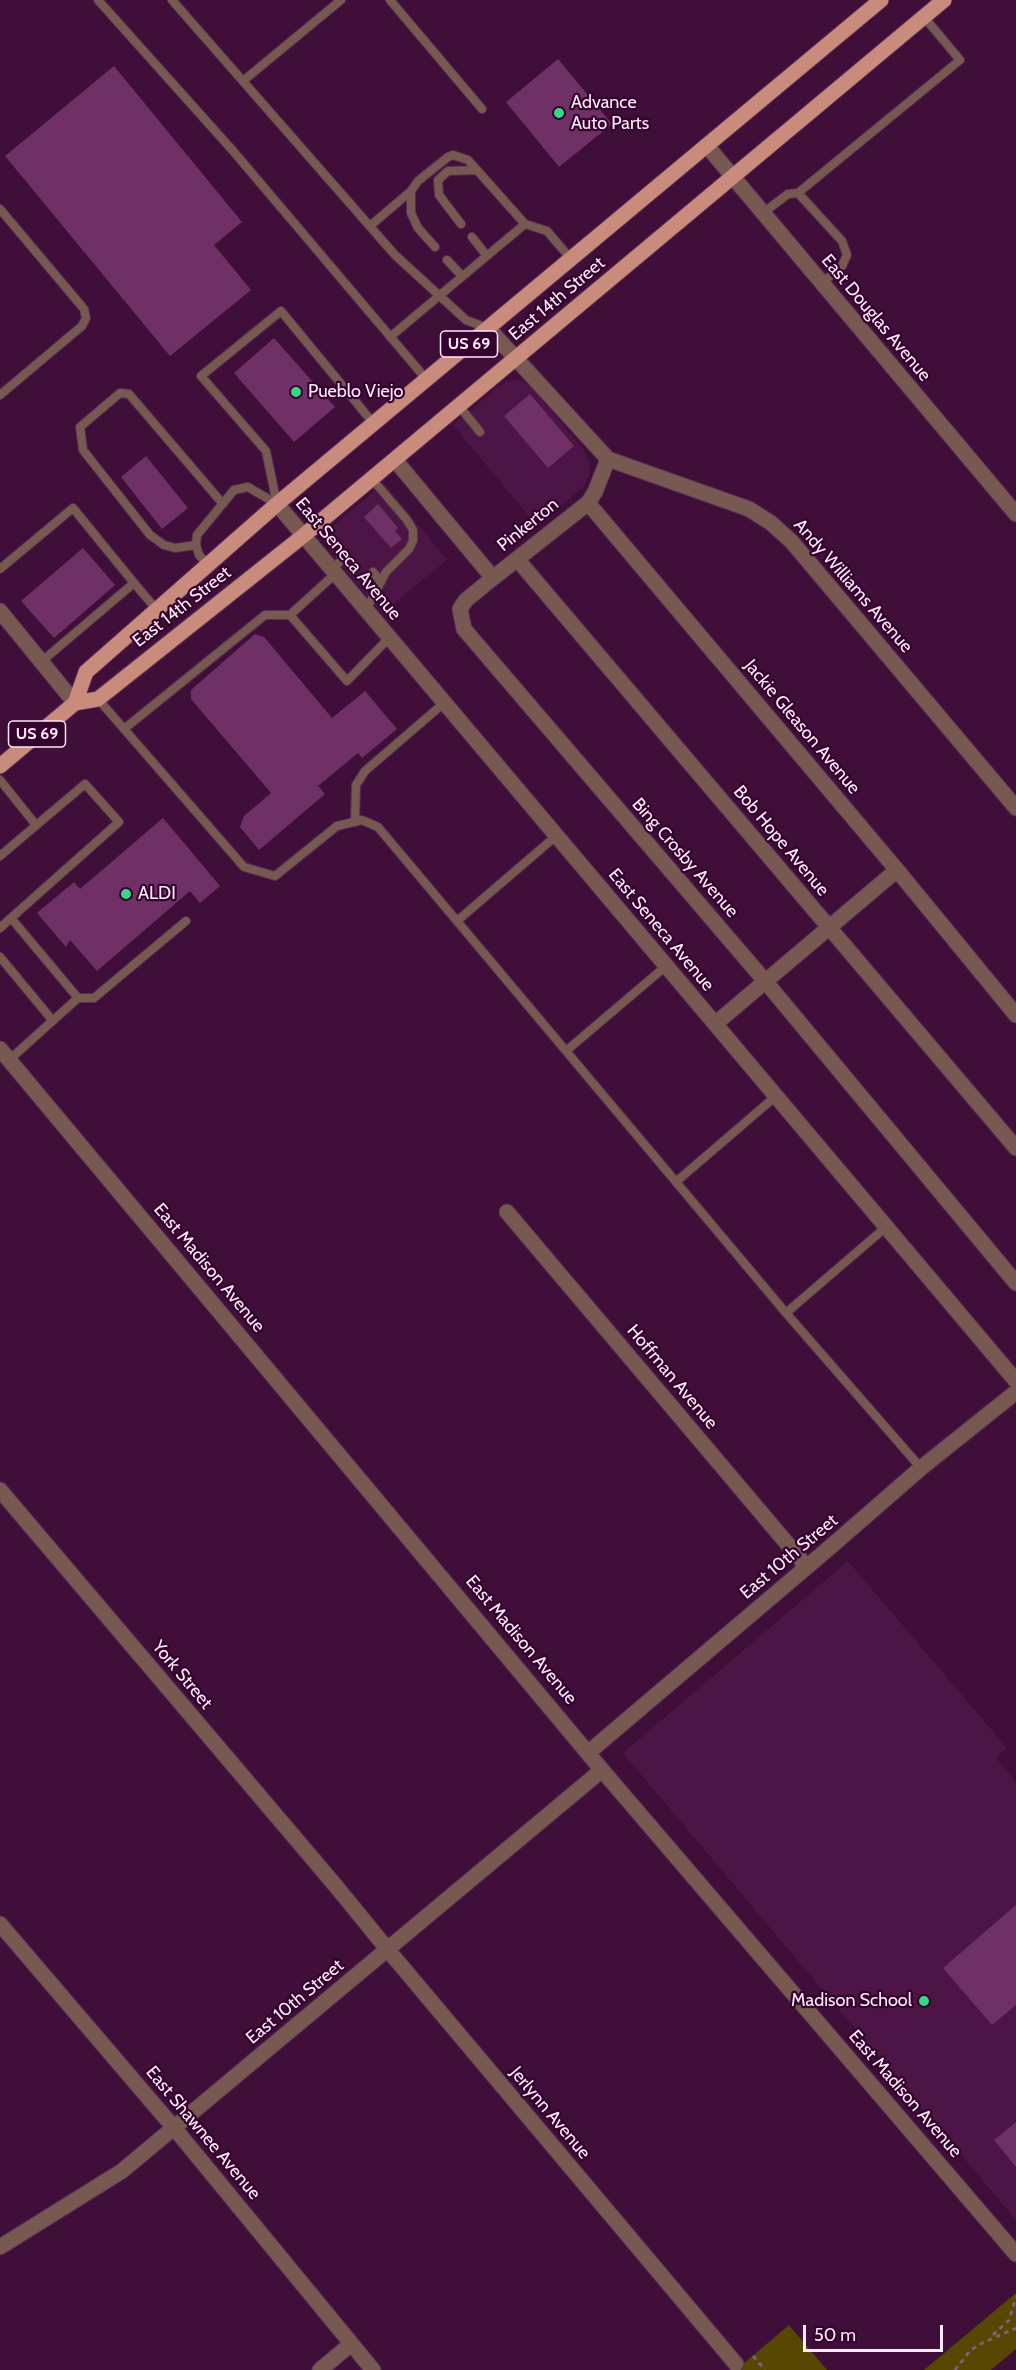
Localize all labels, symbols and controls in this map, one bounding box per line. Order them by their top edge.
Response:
place label: Advance Auto Parts [571,92,649,134]
marker: Advance Auto Parts [552,106,566,120]
street label: East Douglas Avenue [817,250,935,386]
street label: East 14th Street [505,253,609,345]
road number: US 69 [440,331,498,357]
place label: Pueblo Viejo [308,381,403,403]
marker: Pueblo Viejo [289,385,303,399]
street label: East Seneca Avenue [291,493,405,625]
street label: Pinkerton [493,494,563,556]
street label: Andy Williams Avenue [789,515,917,657]
street label: East 14th Street [129,562,235,652]
street label: Jackie Gleason Avenue [739,655,865,799]
road number: US 69 [9,721,66,747]
street label: Bob Hope Avenue [729,781,833,901]
street label: Bing Crosby Avenue [627,794,743,922]
street label: East Seneca Avenue [604,864,718,996]
place label: ALDI [138,883,176,905]
marker: ALDI [119,887,133,901]
street label: East Madison Avenue [149,1199,269,1337]
street label: Hoffman Avenue [622,1320,722,1434]
street label: East 10th Street [736,1510,842,1604]
street label: East Madison Avenue [461,1571,581,1709]
street label: York Street [147,1636,217,1714]
street label: East 10th Street [242,1955,348,2049]
place label: Madison School [791,1990,912,2012]
marker: Madison School [917,1994,931,2008]
street label: East Madison Avenue [844,2026,966,2162]
street label: East Shawnee Avenue [141,2062,265,2204]
street label: Jerlynn Avenue [505,2063,595,2163]
scale bar [806,2313,946,2351]
text: 50 m [814,2324,856,2346]

